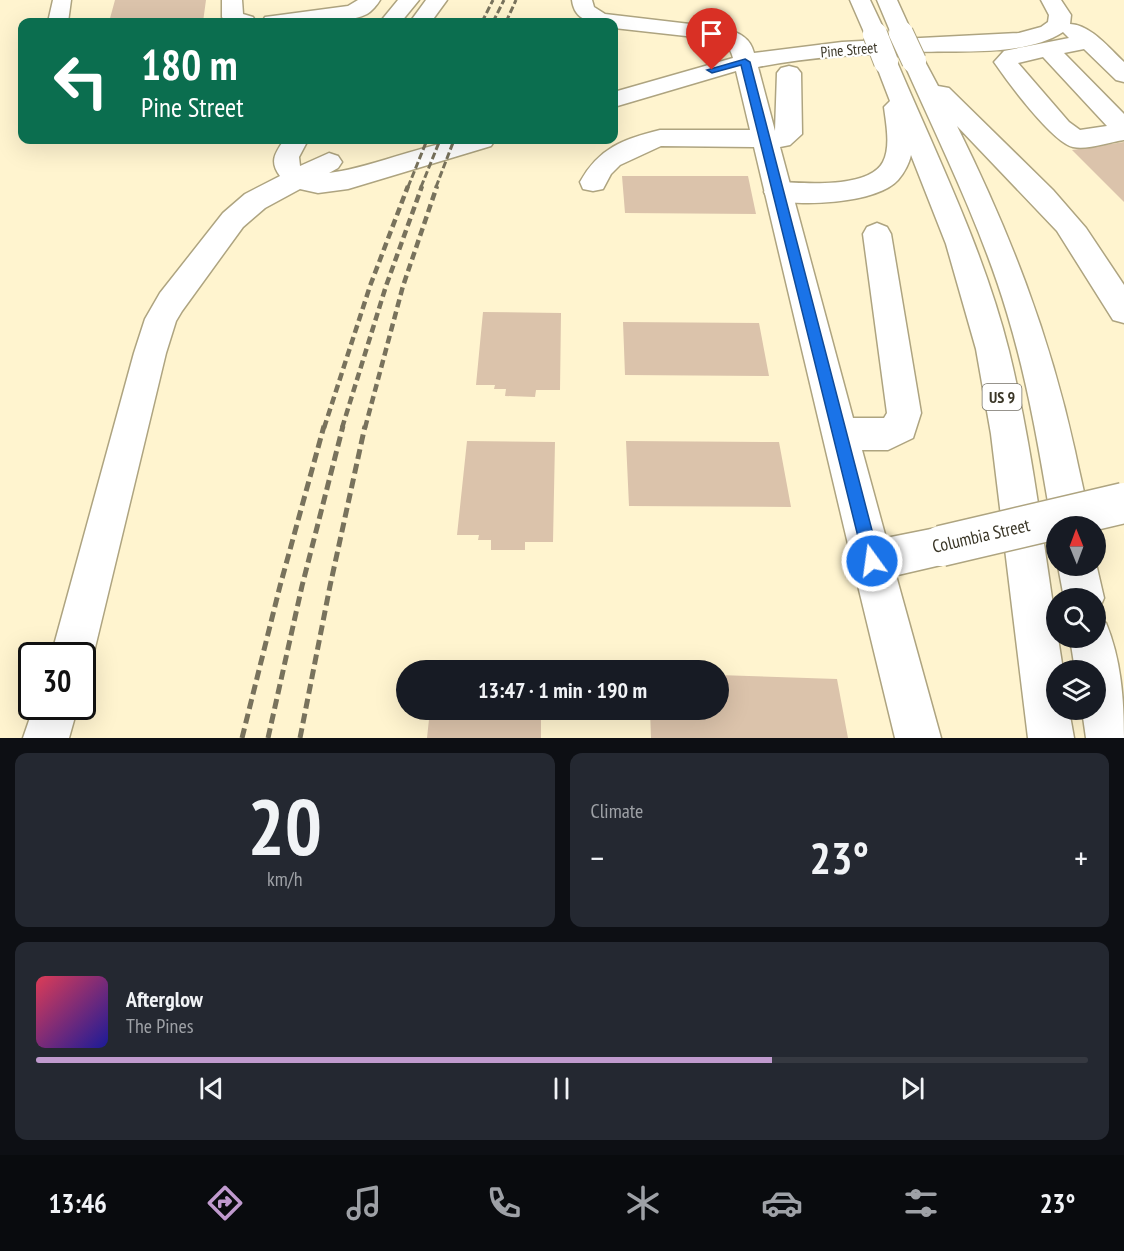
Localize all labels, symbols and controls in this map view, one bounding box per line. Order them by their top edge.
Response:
pin [686,8,737,70]
icon: arrive [695,17,728,50]
text: 180 m [141,37,238,92]
street label: Pine Street [820,38,878,61]
icon: left [42,42,120,120]
text: Pine Street [141,90,244,124]
road number: US 9 [982,384,1022,410]
street label: Columbia Street [930,513,1032,558]
north arrow [1046,516,1106,576]
map controls [1046,516,1106,720]
position arrow [840,529,904,593]
button: search [1046,588,1106,648]
speed limit sign: 30 [18,642,96,720]
button: layers [1046,660,1106,720]
text: 13:47 · 1 min · 190 m [478,676,647,704]
text: 20 [247,776,322,877]
text: Climate [591,798,643,824]
text: 23° [810,828,869,886]
text: − [591,836,604,879]
text: + [1074,836,1088,879]
text: km/h [267,866,302,892]
text: Afterglow [126,985,203,1013]
text: The Pines [126,1013,193,1039]
icon: previous [195,1072,228,1105]
icon: pause [545,1072,578,1105]
icon: next [896,1072,929,1105]
icon: directions [204,1182,246,1224]
icon: music [343,1182,385,1224]
icon: phone [483,1182,525,1224]
icon: climate [622,1182,664,1224]
icon: car [761,1182,803,1224]
icon: filters [900,1182,942,1224]
text: 13:46 [49,1186,107,1220]
text: 23° [1040,1186,1075,1220]

